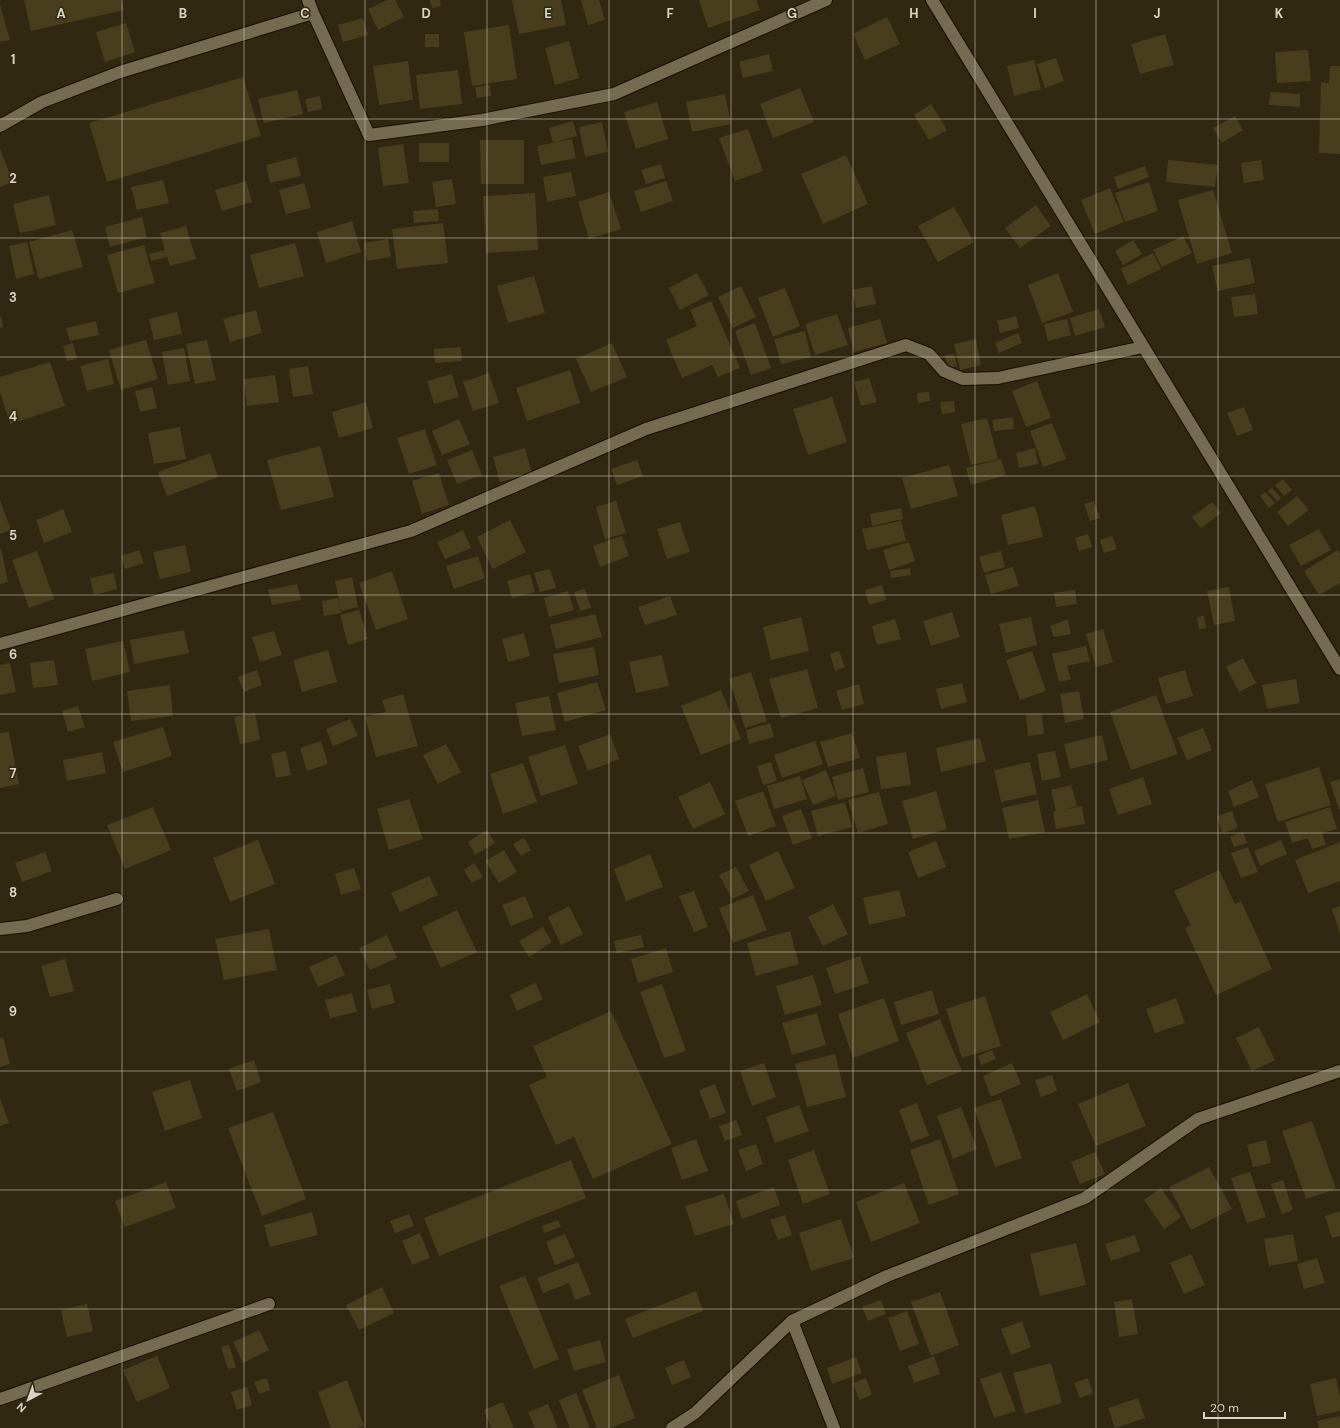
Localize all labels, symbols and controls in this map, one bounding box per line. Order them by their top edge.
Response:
text: A [56,5,66,22]
text: B [179,5,187,22]
text: C [300,5,310,22]
text: D [421,5,431,22]
text: E [544,5,552,22]
text: F [666,5,674,22]
text: G [787,5,797,22]
text: H [909,5,919,22]
text: I [1033,5,1037,22]
text: J [1153,5,1161,22]
text: K [1275,5,1284,22]
text: 1 [11,51,15,68]
text: 2 [9,170,17,187]
text: 3 [9,289,17,306]
text: 4 [9,408,17,425]
text: 5 [9,527,17,544]
text: 6 [9,646,17,663]
text: 7 [10,765,17,782]
text: 8 [9,884,17,901]
text: 9 [9,1003,17,1020]
north arrow [8,1380,48,1420]
scale bar [1204,1394,1285,1420]
text: N [14,1400,29,1415]
text: 20 m [1210,1400,1239,1416]

